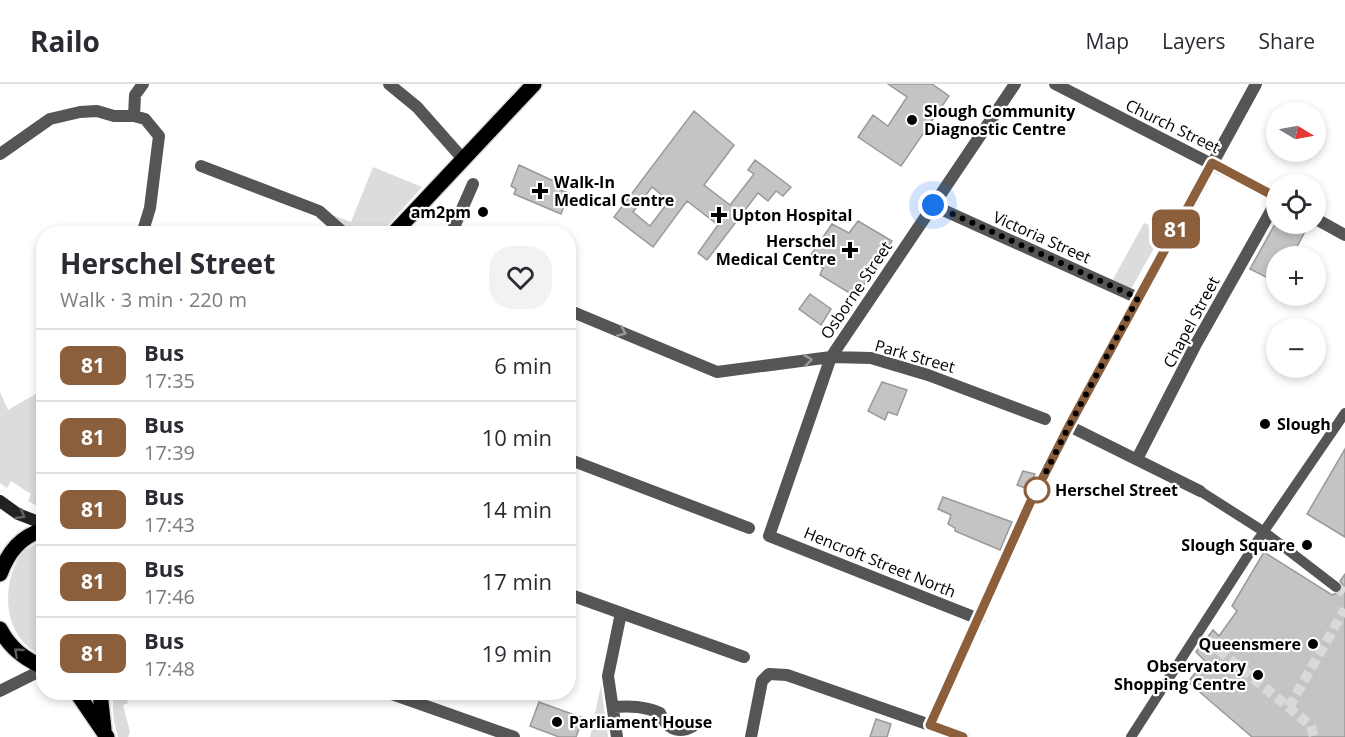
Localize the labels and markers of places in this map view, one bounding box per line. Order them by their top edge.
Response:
place label: Slough Community Diagnostic Centre [924,100,1076,140]
marker: Slough Community Diagnostic Centre [905,113,919,127]
place label: Walk-In Medical Centre [554,171,674,211]
marker: Walk-In Medical Centre [531,182,549,200]
place label: am2pm [411,201,471,223]
place label: Upton Hospital [732,204,852,226]
marker: am2pm [476,205,490,219]
marker: Upton Hospital [710,206,728,224]
place label: Herschel Medical Centre [716,230,836,270]
marker: Herschel Medical Centre [841,241,859,259]
place label: Slough [1277,413,1331,435]
marker: Slough [1258,417,1272,431]
marker: Herschel Street [1024,477,1050,503]
place label: Herschel Street [1055,479,1178,501]
place label: Slough Square [1181,534,1295,556]
marker: Slough Square [1300,538,1314,552]
place label: Queensmere [1198,633,1301,655]
marker: Queensmere [1306,637,1320,651]
place label: Observatory Shopping Centre [1114,655,1247,695]
marker: Observatory Shopping Centre [1251,668,1265,682]
place label: Parliament House [569,711,712,733]
marker: Parliament House [550,715,564,729]

